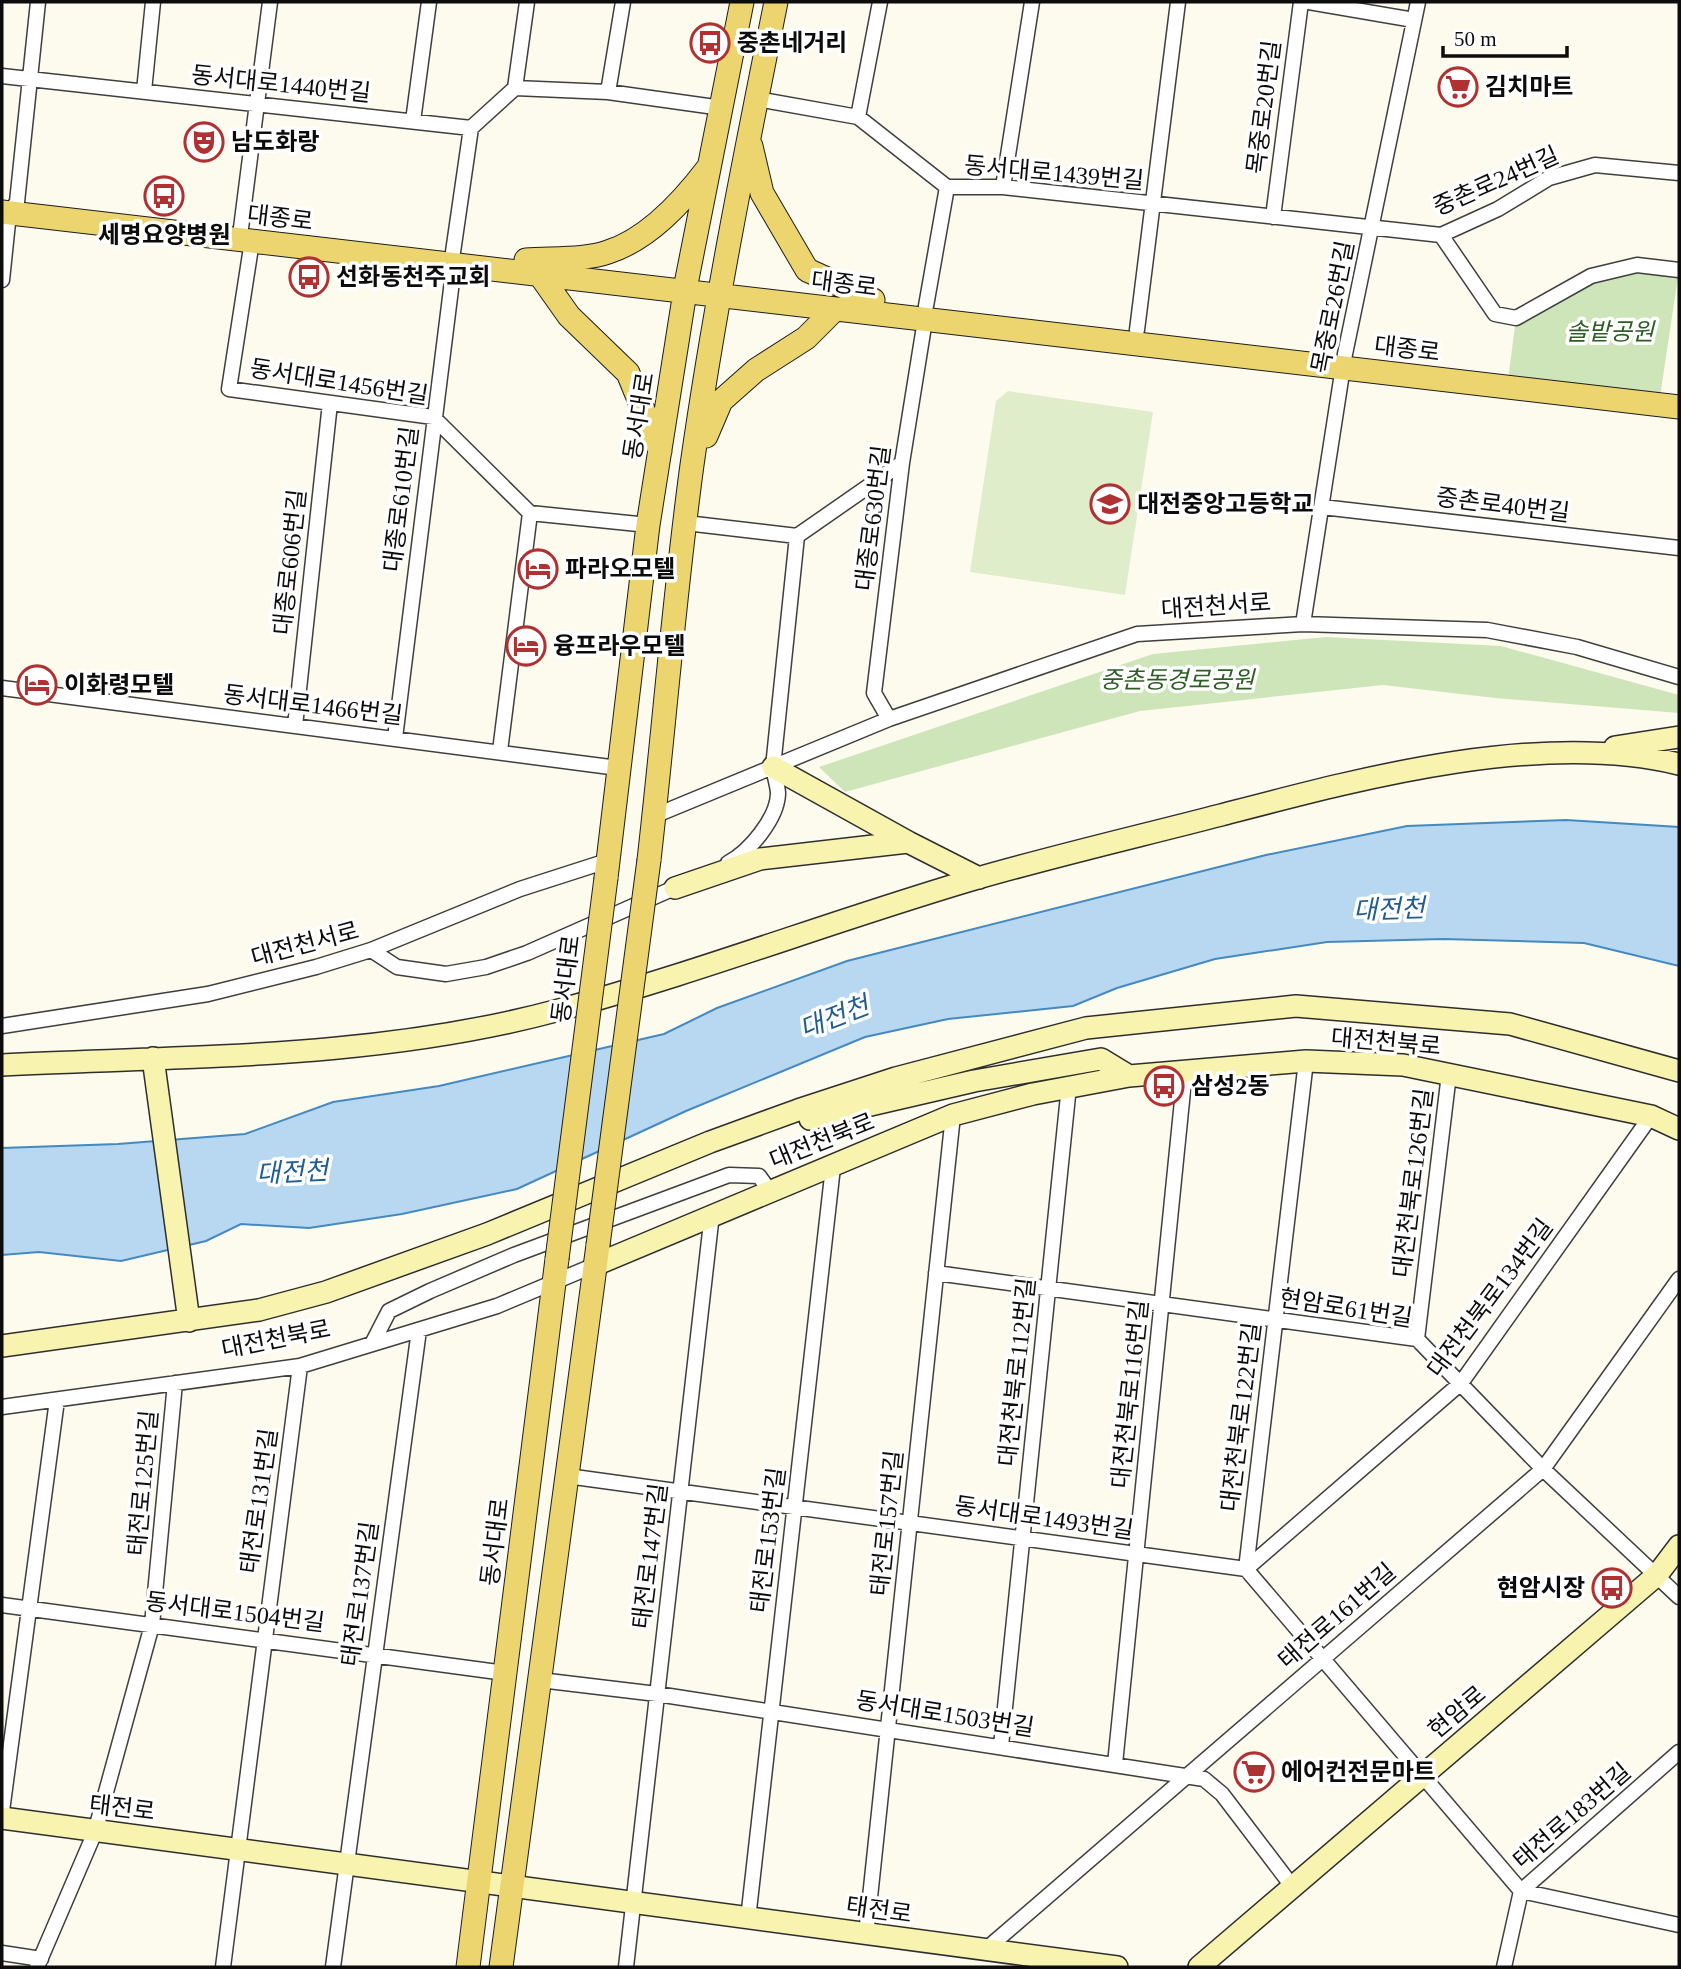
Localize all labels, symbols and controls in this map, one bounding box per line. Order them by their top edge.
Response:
scale bar [1443,14,1567,58]
bus stop icon: 중촌네거리 [689,22,731,64]
text: 50 m [1454,27,1497,51]
place label: 중촌네거리 [737,30,847,56]
street label: 목중로20번길 [1243,39,1285,175]
street label: 동서대로1440번길 [190,62,372,106]
supermarket icon: 김치마트 [1437,66,1479,108]
place label: 김치마트 [1485,74,1573,100]
theatre icon: 남도화랑 [183,121,225,163]
place label: 남도화랑 [231,129,319,155]
street label: 중촌로24번길 [1429,142,1563,220]
street label: 동서대로1439번길 [963,152,1145,194]
bus stop icon: 세명요양병원 [143,175,185,217]
street label: 대종로 [246,201,314,235]
place label: 세명요양병원 [98,222,230,248]
street label: 목중로26번길 [1307,239,1359,375]
bus stop icon: 선화동천주교회 [288,256,330,298]
place label: 선화동천주교회 [336,264,491,290]
street label: 대종로 [810,267,878,301]
park label: 솔밭공원 [1566,319,1656,345]
street label: 대종로 [1373,332,1441,366]
street label: 동서대로1456번길 [248,355,430,409]
street label: 동서대로 [619,370,659,462]
street label: 대종로610번길 [379,425,423,573]
street label: 대종로630번길 [851,444,895,592]
school or university icon: 대전중앙고등학교 [1089,483,1131,525]
street label: 중촌로40번길 [1435,484,1571,526]
street label: 대종로606번길 [269,488,311,636]
place label: 대전중앙고등학교 [1137,491,1314,517]
hotel icon: 파라오모텔 [517,548,559,590]
place label: 파라오모텔 [565,556,675,582]
street label: 대전천서로 [1160,589,1272,623]
hotel icon: 융프라우모텔 [505,625,547,667]
place label: 융프라우모텔 [553,633,685,659]
hotel icon: 이화령모텔 [16,664,58,706]
park label: 중촌동경로공원 [1100,667,1256,693]
place label: 이화령모텔 [64,672,174,698]
street label: 동서대로1466번길 [222,681,404,729]
water label: 대전천 [1353,894,1428,925]
street label: 대전천서로 [248,917,362,971]
street label: 동서대로 [548,934,584,1024]
water label: 대전천 [795,990,876,1044]
street label: 대전천북로 [1330,1024,1442,1060]
bus stop icon: 삼성2동 [1143,1065,1185,1107]
place label: 삼성2동 [1191,1073,1269,1099]
street label: 대전천북로126번길 [1388,1087,1438,1279]
street label: 대전천북로 [766,1108,878,1174]
water label: 대전천 [255,1156,332,1189]
street label: 대전천북로134번길 [1422,1214,1558,1382]
street label: 대전천북로112번길 [994,1276,1040,1468]
street label: 현암로61번길 [1278,1285,1414,1331]
street label: 대전천북로116번길 [1107,1298,1153,1490]
street label: 대전천북로 [219,1316,333,1362]
street label: 대전천북로122번길 [1216,1321,1266,1513]
street label: 태전로125번길 [124,1409,162,1557]
street label: 태전로131번길 [236,1427,282,1575]
street label: 태전로157번길 [866,1449,908,1597]
street label: 태전로153번길 [746,1466,790,1614]
street label: 태전로147번길 [628,1482,672,1630]
street label: 동서대로1493번길 [953,1493,1135,1543]
street label: 동서대로 [477,1497,513,1587]
street label: 태전로137번길 [337,1520,383,1668]
street label: 태전로161번길 [1273,1558,1401,1674]
bus stop icon: 현암시장 [1591,1567,1633,1609]
place label: 현암시장 [1497,1575,1585,1601]
street label: 동서대로1504번길 [144,1588,326,1636]
street label: 현암로 [1423,1681,1491,1743]
street label: 동서대로1503번길 [854,1687,1036,1741]
supermarket icon: 에어컨전문마트 [1233,1751,1275,1793]
street label: 태전로183번길 [1508,1758,1636,1874]
place label: 에어컨전문마트 [1281,1759,1436,1785]
street label: 태전로 [88,1791,156,1825]
street label: 태전로 [844,1893,914,1927]

